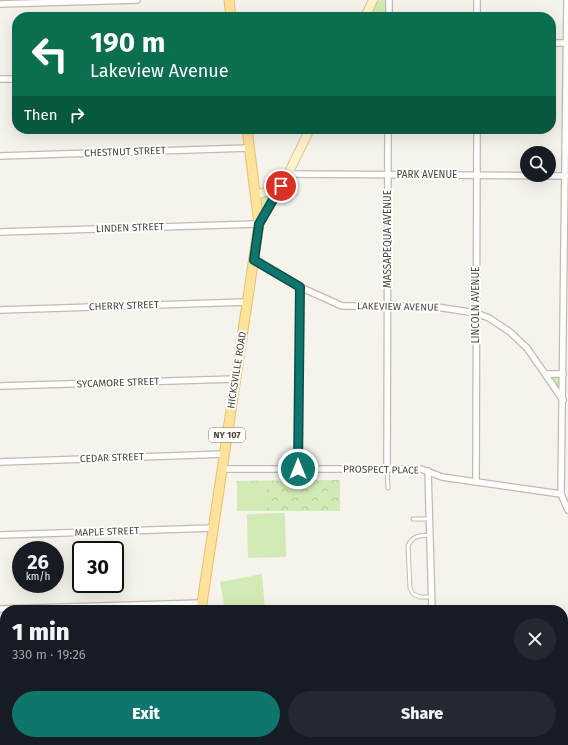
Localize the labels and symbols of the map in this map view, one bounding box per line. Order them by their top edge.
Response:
street label: CHESTNUT STREET [84,145,167,159]
pin [264,169,298,203]
street label: PARK AVENUE [397,169,457,181]
street label: MASSAPEQUA AVENUE [382,190,394,288]
street label: LINDEN STREET [96,221,165,235]
street label: LINCOLN AVENUE [470,267,482,343]
street label: CHERRY STREET [89,299,160,313]
street label: LAKEVIEW AVENUE [357,300,439,314]
street label: HICKSVILLE ROAD [225,331,249,409]
street label: SYCAMORE STREET [76,376,160,390]
road number: NY 107 [209,428,245,442]
position arrow [277,448,319,490]
street label: CEDAR STREET [80,451,145,465]
street label: PROSPECT PLACE [343,463,419,477]
street label: MAPLE STREET [74,525,140,539]
speed limit sign: 30 [72,541,124,593]

